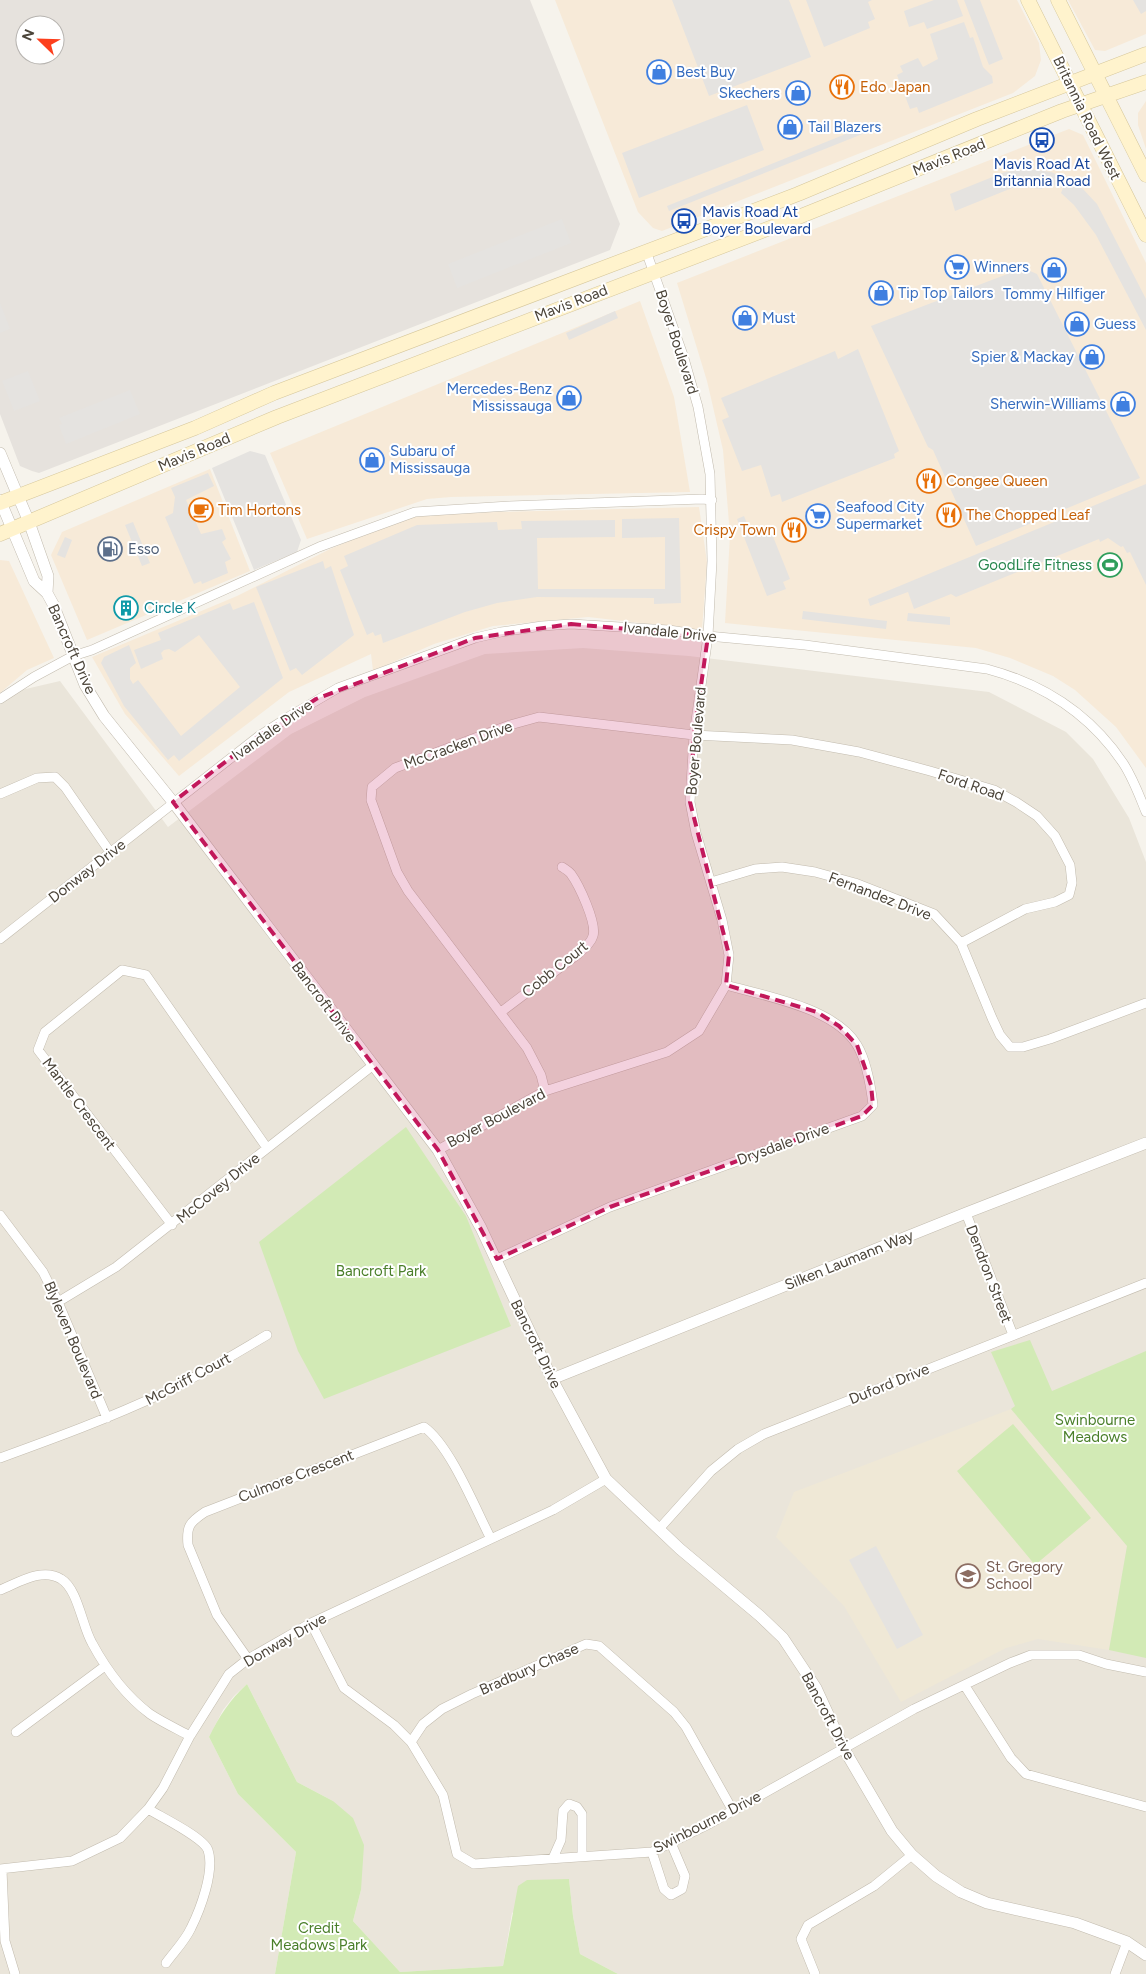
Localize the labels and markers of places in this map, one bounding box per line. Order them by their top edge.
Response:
shop icon: Best Buy [646,59,672,85]
place label: Best Buy [676,63,735,81]
restaurant icon: Edo Japan [829,74,855,100]
place label: Edo Japan [860,78,930,96]
shop icon: Skechers [785,80,811,106]
place label: Skechers [719,84,780,102]
shop icon: Tail Blazers [777,114,803,140]
place label: Tail Blazers [808,118,881,136]
bus stop icon: Mavis Road At Britannia Road [1029,127,1055,153]
place label: Mavis Road At Britannia Road [993,155,1091,190]
place label: Mavis Road At Boyer Boulevard [702,203,811,238]
bus stop icon: Mavis Road At Boyer Boulevard [671,208,697,234]
supermarket icon: Winners [944,254,970,280]
shop icon: Tommy Hilfiger [1041,257,1067,283]
place label: Winners [974,258,1029,276]
shop icon: Tip Top Tailors [868,280,894,306]
place label: Tip Top Tailors [898,284,994,302]
place label: Tommy Hilfiger [1003,285,1105,303]
shop icon: Must [732,305,758,331]
place label: Must [762,309,796,327]
shop icon: Guess [1064,311,1090,337]
place label: Guess [1094,315,1136,333]
shop icon: Spier & Mackay [1079,344,1105,370]
place label: Spier & Mackay [971,348,1074,366]
place label: Mercedes-Benz Mississauga [446,380,552,415]
shop icon: Mercedes-Benz Mississauga [556,385,582,411]
shop icon: Sherwin-Williams [1110,391,1136,417]
place label: Sherwin-Williams [990,395,1106,413]
place label: Subaru of Mississauga [390,442,470,477]
shop icon: Subaru of Mississauga [359,447,385,473]
restaurant icon: Congee Queen [916,468,942,494]
place label: Congee Queen [946,472,1048,490]
cafe icon: Tim Hortons [188,497,214,523]
place label: Seafood City Supermarket [836,498,924,533]
place label: Tim Hortons [218,501,301,519]
restaurant icon: The Chopped Leaf [936,502,962,528]
supermarket icon: Seafood City Supermarket [805,503,831,529]
place label: The Chopped Leaf [966,506,1090,524]
restaurant icon: Crispy Town [781,517,807,543]
place label: Crispy Town [693,521,776,539]
fuel station icon: Esso [97,536,123,562]
place label: Esso [128,540,160,558]
sports icon: GoodLife Fitness [1097,552,1123,578]
place label: GoodLife Fitness [978,556,1092,574]
building icon: Circle K [113,595,139,621]
place label: Circle K [144,599,197,617]
place label: St. Gregory School [986,1558,1063,1593]
school or university icon: St. Gregory School [955,1563,981,1589]

